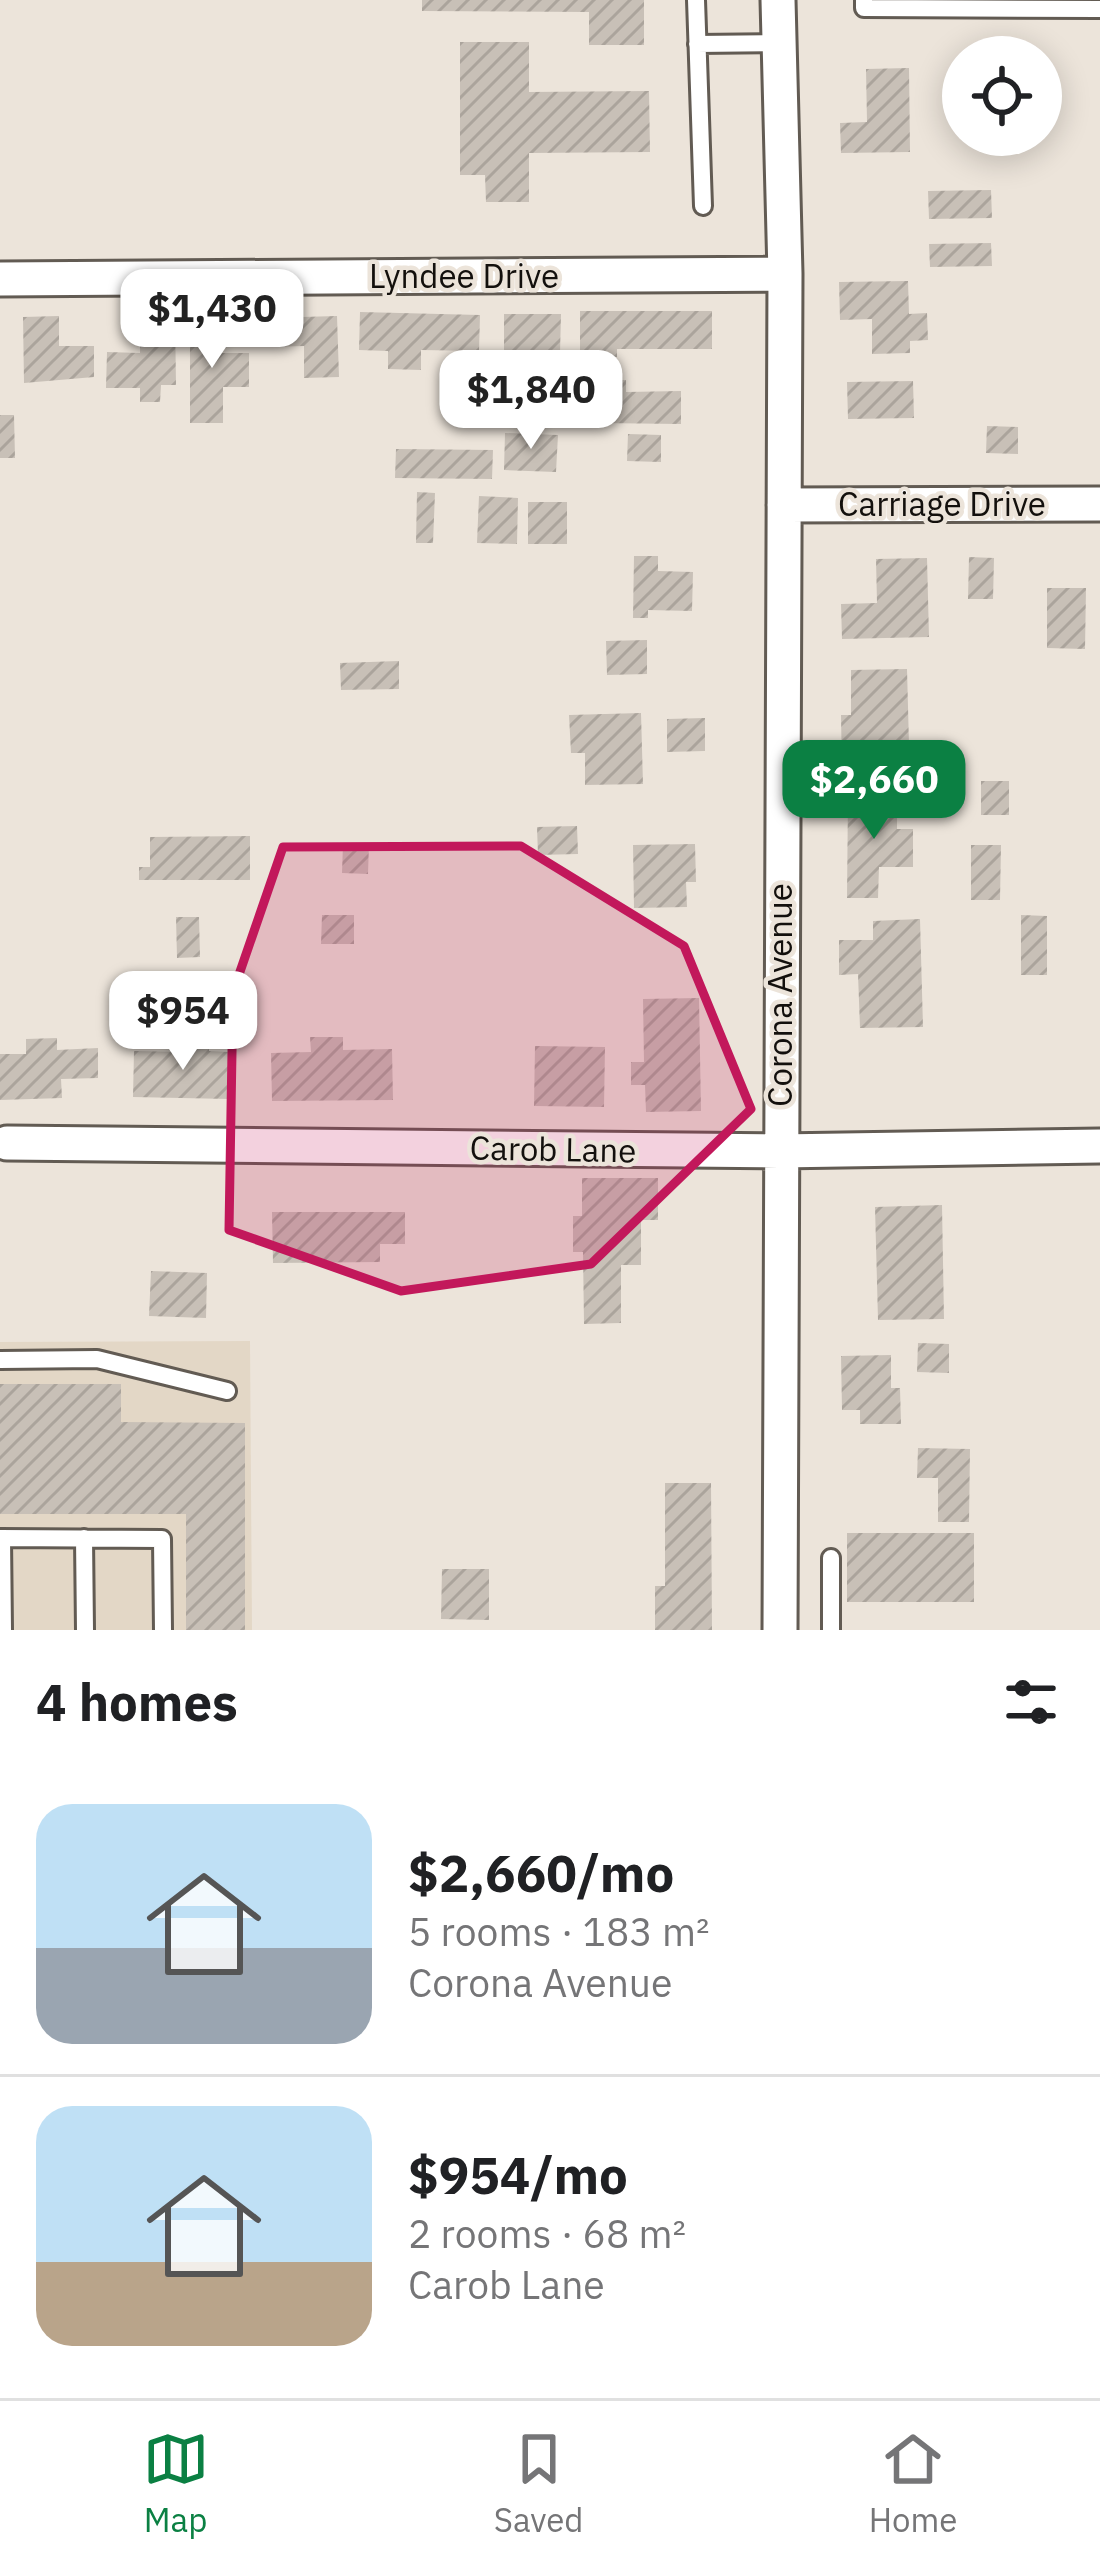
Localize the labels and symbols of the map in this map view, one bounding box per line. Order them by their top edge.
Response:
street label: Lyndee Drive [369,254,559,297]
pin: $1,430 [114,269,310,371]
pin: $1,840 [433,350,629,452]
street label: Carriage Drive [838,482,1046,525]
pin: $2,660 [776,740,972,842]
street label: Corona Avenue [758,883,801,1107]
pin: $954 [112,971,254,1073]
street label: Carob Lane [469,1126,637,1171]

